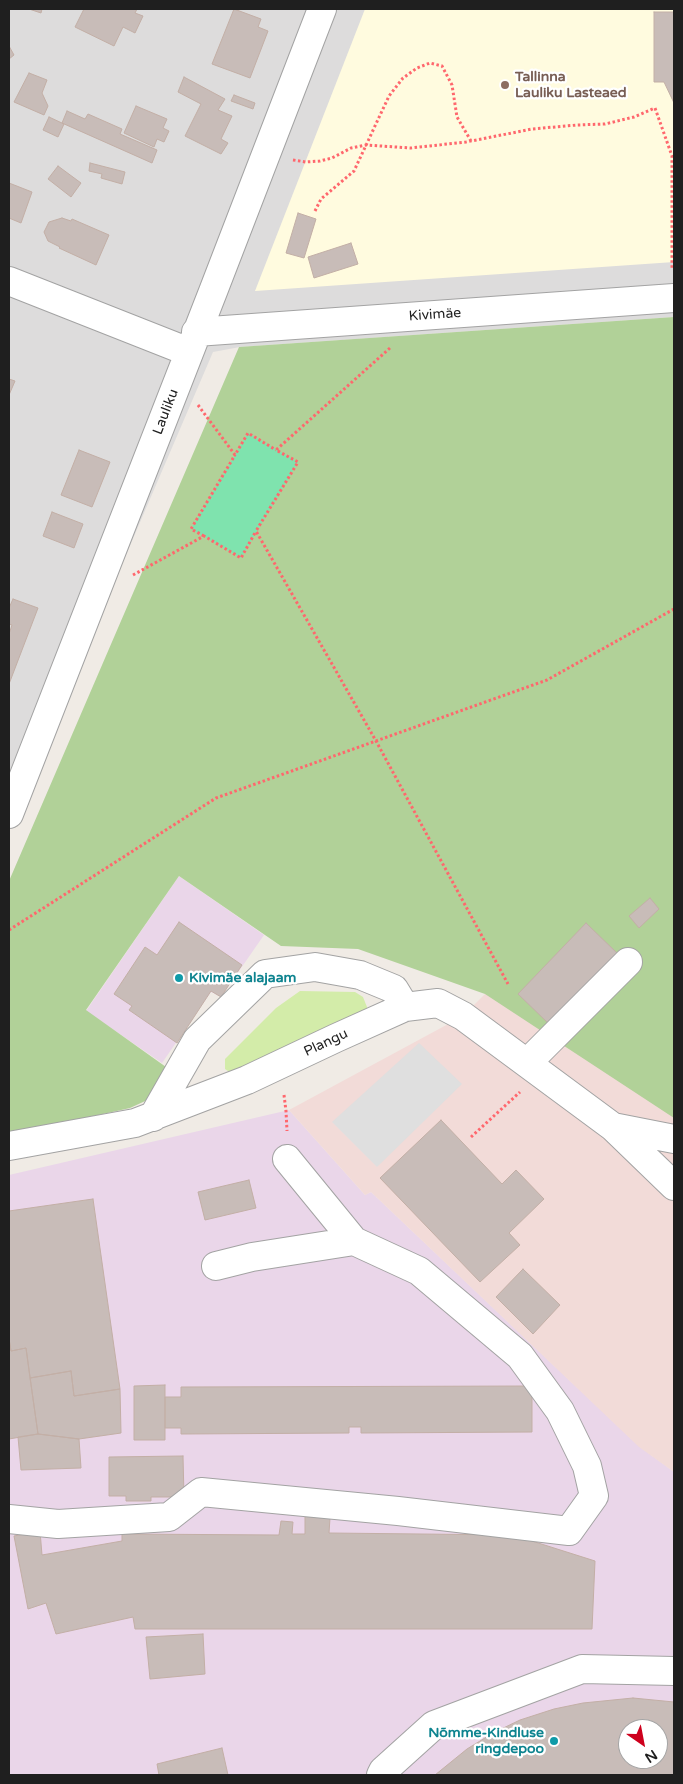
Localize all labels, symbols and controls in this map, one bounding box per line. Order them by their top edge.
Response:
place label: Tallinna Lauliku Lasteaed [515,69,627,102]
marker: Tallinna Lauliku Lasteaed [499,79,511,91]
street label: Kivimäe [408,305,462,325]
street label: Lauliku [150,387,182,437]
place label: Kivimäe alajaam [189,970,296,986]
marker: Kivimäe alajaam [173,972,185,984]
street label: Plangu [301,1026,351,1060]
north arrow [618,1719,668,1769]
place label: Nõmme-Kindluse ringdepoo [428,1725,544,1758]
marker: Nõmme-Kindluse ringdepoo [548,1735,560,1747]
text: N [642,1746,660,1766]

